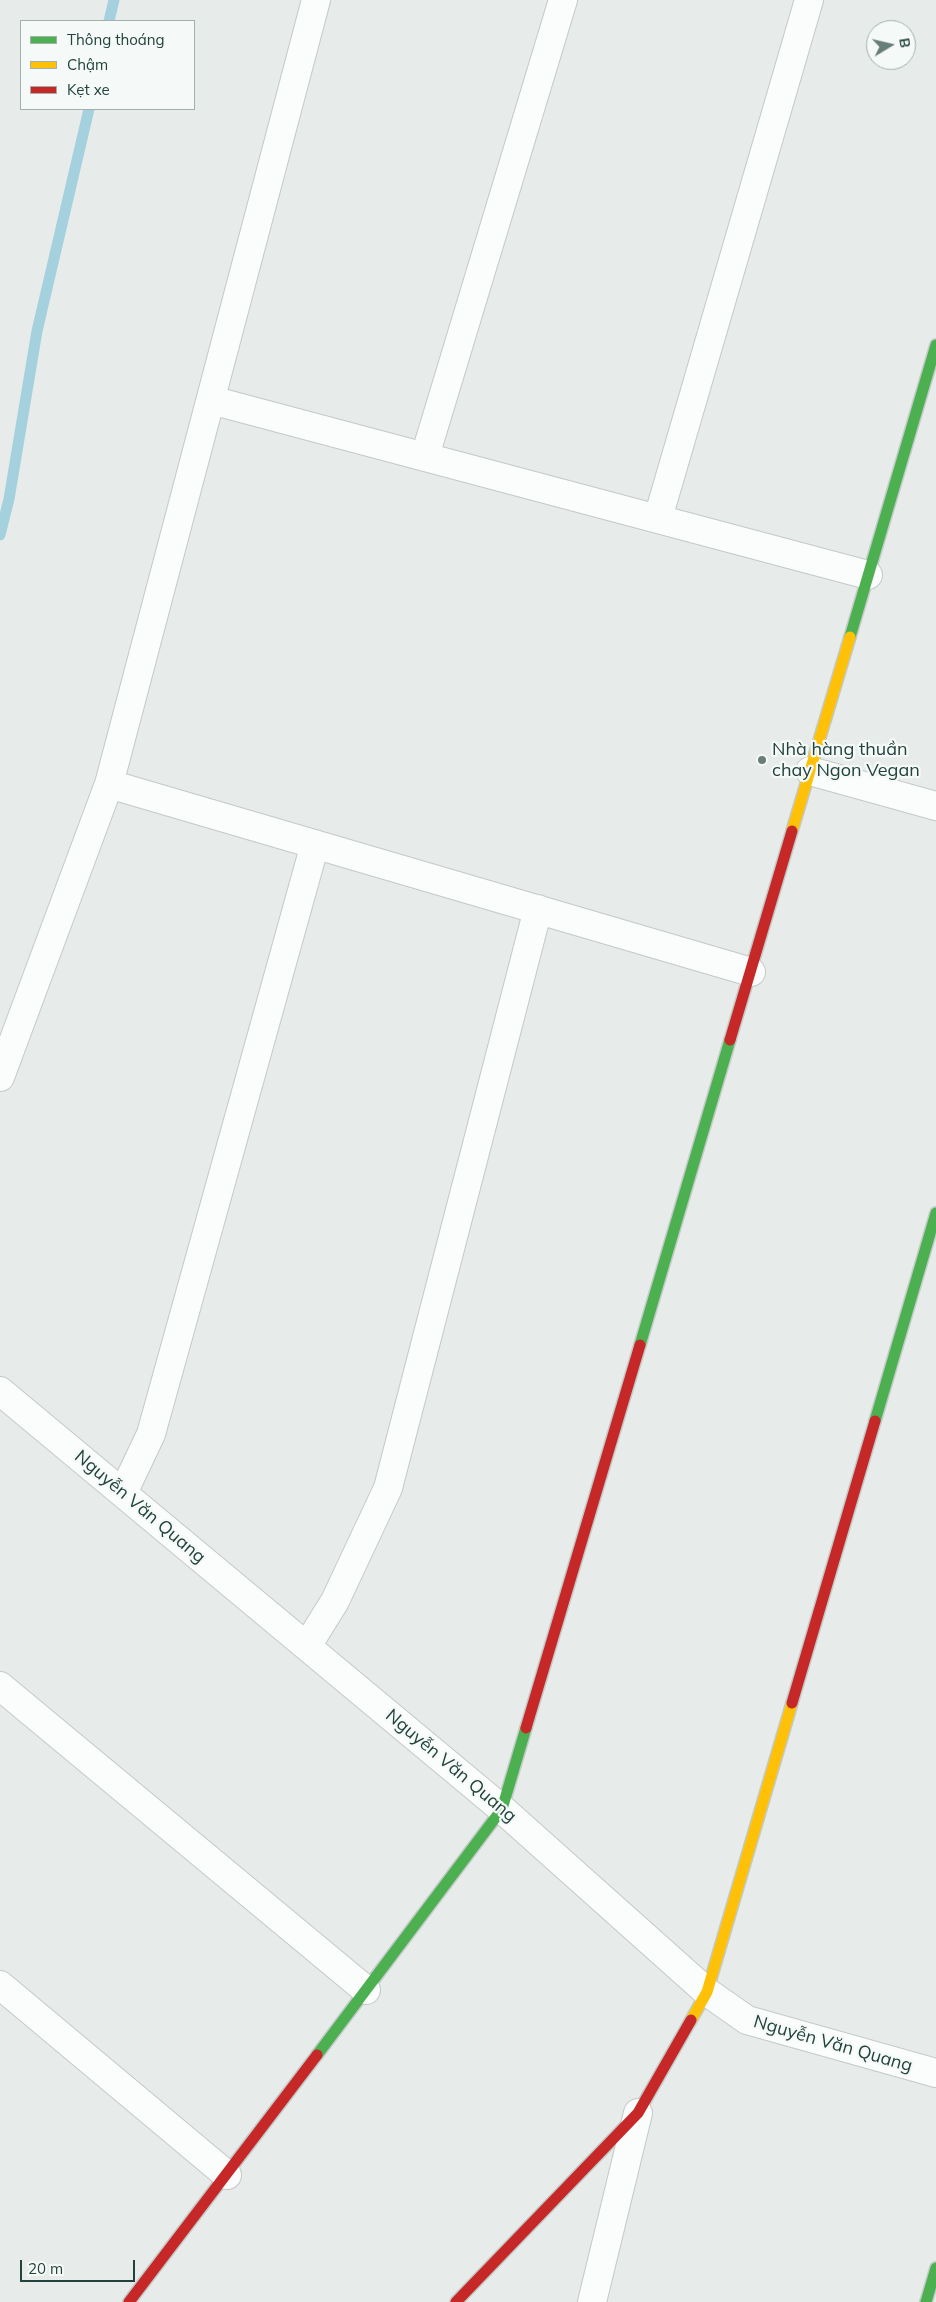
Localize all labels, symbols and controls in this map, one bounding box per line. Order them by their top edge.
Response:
legend [20,20,195,110]
north arrow [866,20,916,70]
text: Thông thoáng [67,30,165,49]
text: B [895,37,914,49]
text: Chậm [67,55,108,74]
text: Kẹt xe [67,80,110,99]
place label: Nhà hàng thuần chay Ngon Vegan [772,739,920,782]
marker: Nhà hàng thuần chay Ngon Vegan [756,754,768,766]
street label: Nguyễn Văn Quang [70,1446,210,1568]
street label: Nguyễn Văn Quang [381,1705,521,1827]
street label: Nguyễn Văn Quang [751,2011,915,2077]
scale bar [22,2250,138,2282]
text: 20 m [28,2259,63,2278]

